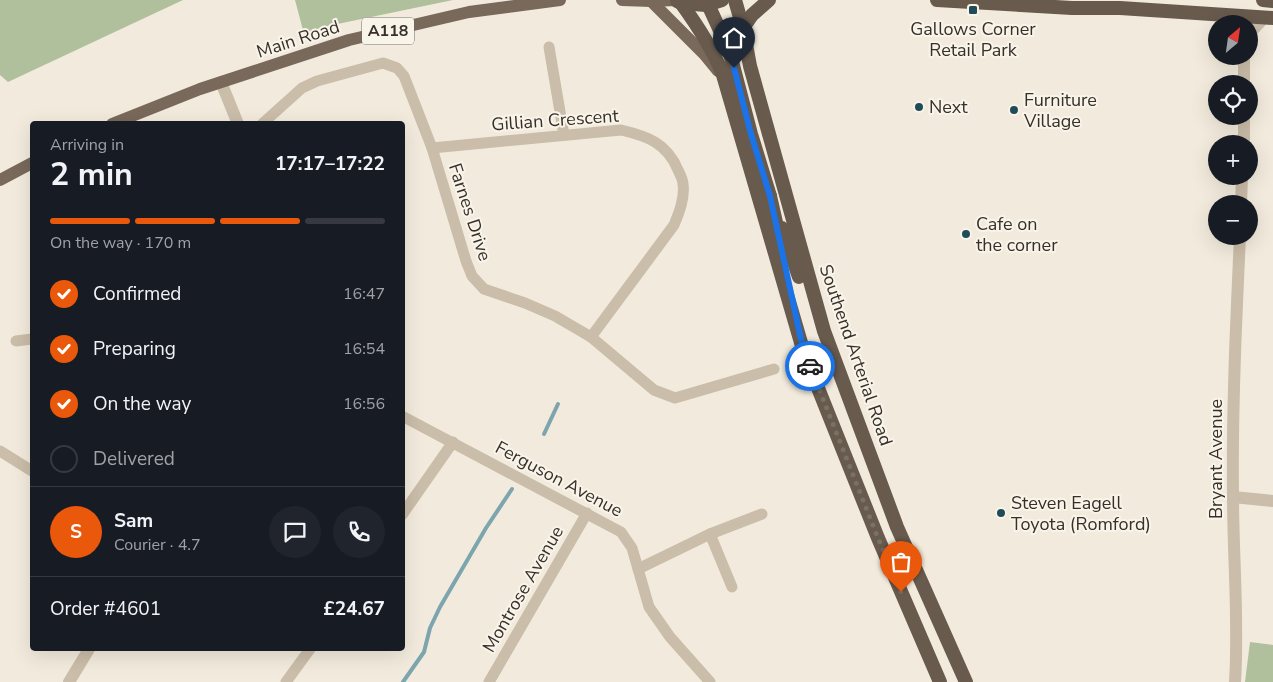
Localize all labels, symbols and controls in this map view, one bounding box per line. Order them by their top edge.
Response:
marker: Gallows Corner Retail Park [967,4,979,16]
street label: Main Road [253,14,343,64]
north arrow [1208,15,1258,65]
map controls [1208,15,1258,245]
pin [713,17,755,68]
place label: Gallows Corner Retail Park [910,17,1036,62]
road number: A118 [362,18,414,44]
icon: home [720,24,748,52]
button: locate [1208,75,1258,125]
place label: Furniture Village [1023,88,1097,133]
place label: Next [929,95,968,119]
marker: Next [913,101,925,113]
street label: Gillian Crescent [491,104,620,136]
marker: Furniture Village [1008,104,1020,116]
text: Arriving in [50,134,124,156]
button: + [1208,135,1258,185]
text: 17:17–17:22 [275,151,385,177]
text: 2 min [50,153,133,196]
street label: Farnes Drive [443,160,497,264]
button: − [1208,195,1258,245]
place label: Cafe on the corner [976,212,1058,257]
marker: Cafe on the corner [960,228,972,240]
text: On the way · 170 m [50,232,191,254]
street label: Southend Arterial Road [814,261,898,449]
icon: check [50,280,78,308]
text: Confirmed [93,281,181,307]
text: 16:47 [343,283,385,305]
icon: check [50,335,78,363]
text: Preparing [93,336,176,362]
text: 16:54 [343,338,385,360]
courier [785,341,835,391]
icon: car [796,352,824,380]
icon: check [50,390,78,418]
text: On the way [93,391,191,417]
text: 16:56 [343,393,385,415]
street label: Bryant Avenue [1204,399,1228,519]
street label: Ferguson Avenue [491,435,627,523]
text: Delivered [93,446,175,472]
place label: Steven Eagell Toyota (Romford) [1011,491,1151,536]
button: chat [269,506,321,558]
button: phone [333,506,385,558]
marker: Steven Eagell Toyota (Romford) [995,507,1007,519]
text: Sam [114,508,153,534]
text: S [70,519,82,545]
street label: Montrose Avenue [477,521,569,657]
text: Courier · 4.7 [114,534,200,556]
pin [880,541,922,592]
icon: bag [887,548,915,576]
text: Order #4601 [50,596,161,622]
text: £24.67 [323,596,385,622]

